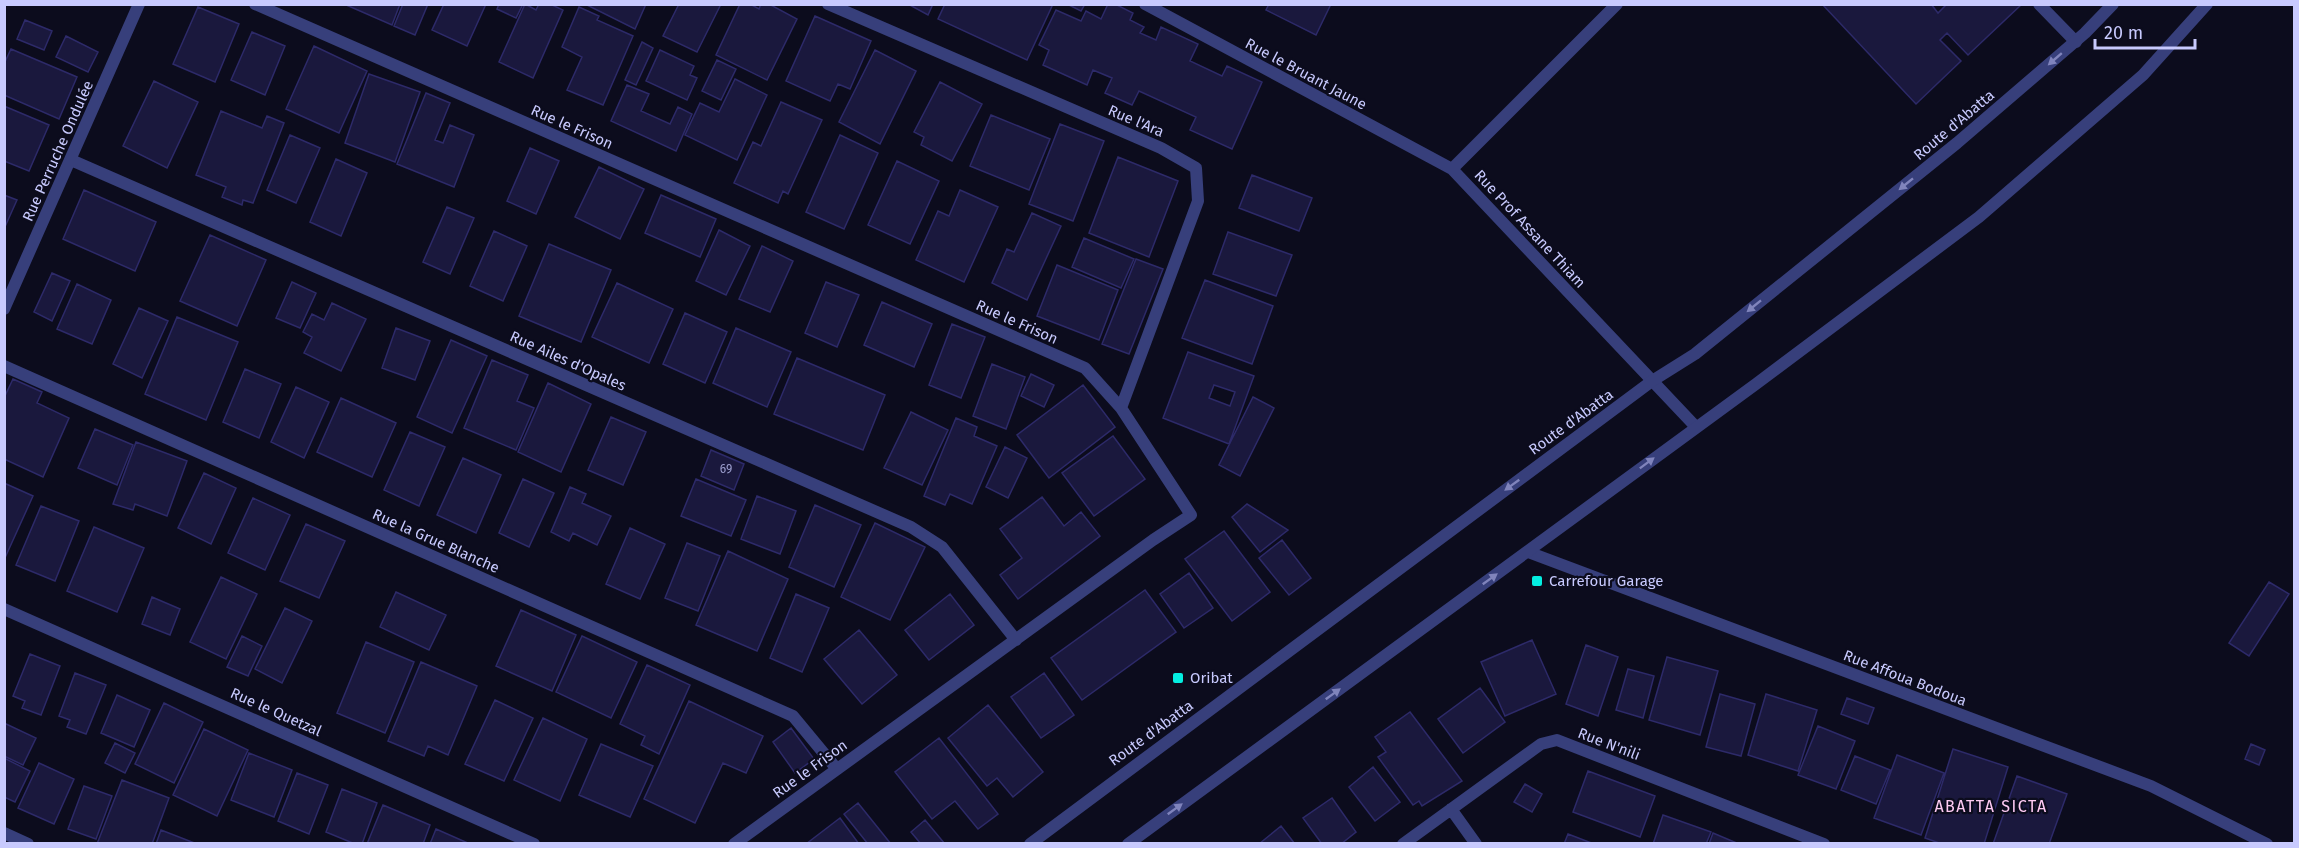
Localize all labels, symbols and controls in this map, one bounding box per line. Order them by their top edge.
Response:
scale bar [2095,12,2196,50]
text: 20 m [2104,22,2143,44]
street label: Rue le Bruant Jaune [1242,34,1370,114]
one-way arrow [2048,52,2063,65]
street label: Rue Perruche Ondulée [19,78,97,224]
street label: Route d'Abatta [1910,86,1998,164]
street label: Rue le Frison [528,101,616,153]
street label: Rue l'Ara [1105,101,1167,141]
street label: Rue Prof Assane Thiam [1471,166,1589,292]
one-way arrow [1898,178,1914,191]
street label: Rue le Frison [973,296,1061,348]
one-way arrow [1746,300,1761,312]
street label: Rue Ailes d'Opales [507,327,629,395]
street label: Route d'Abatta [1525,385,1617,459]
one-way arrow [1639,457,1655,470]
house number: 69 [720,462,732,476]
one-way arrow [1505,478,1520,490]
street label: Rue la Grue Blanche [370,505,502,577]
place label: Carrefour Garage [1549,572,1663,590]
one-way arrow [1483,574,1498,586]
marker: Carrefour Garage [1530,574,1544,588]
street label: Rue Affoua Bodoua [1841,646,1969,710]
place label: Oribat [1190,669,1233,687]
marker: Oribat [1171,671,1185,685]
street label: Rue le Quetzal [228,684,325,740]
one-way arrow [1324,688,1340,700]
street label: Route d'Abatta [1105,696,1197,770]
street label: Rue N'nili [1575,724,1643,764]
street label: Rue le Frison [769,736,851,802]
district label: ABATTA SICTA [1934,797,2048,816]
one-way arrow [1167,803,1183,815]

